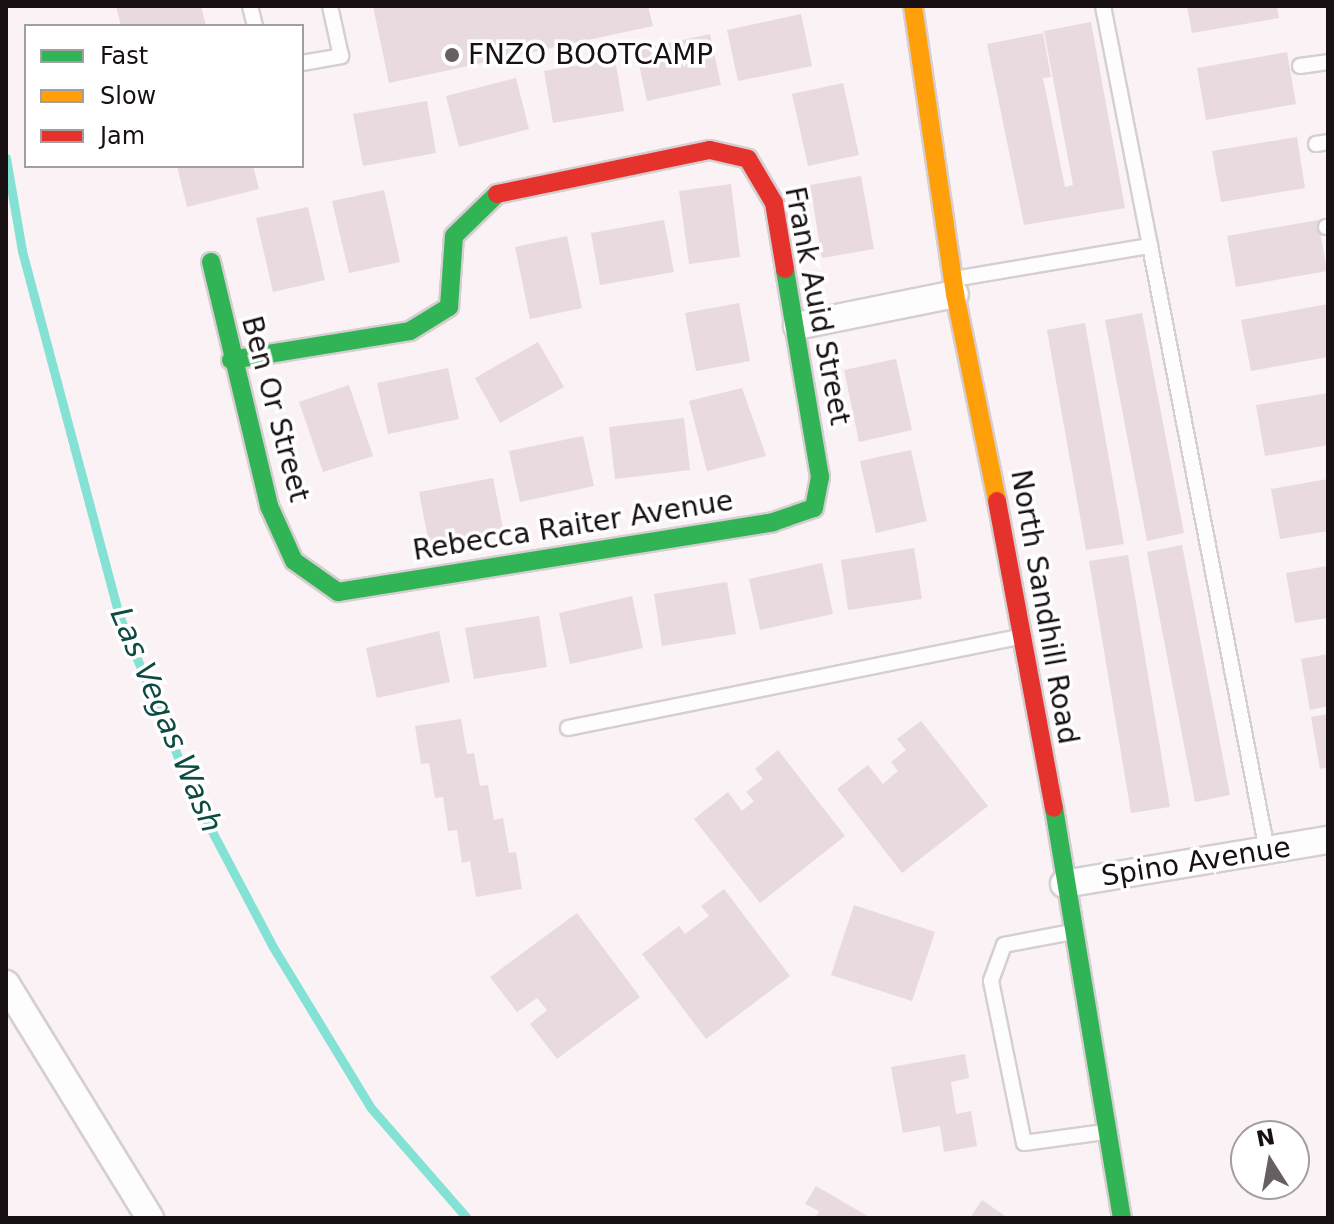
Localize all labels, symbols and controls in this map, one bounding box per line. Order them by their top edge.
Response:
legend [24,24,304,168]
place label: FNZO BOOTCAMP [468,38,713,72]
text: Fast [100,42,148,70]
marker: FNZO BOOTCAMP [443,46,461,64]
text: Slow [100,82,156,110]
text: Jam [100,122,145,150]
street label: Frank Auid Street [777,184,857,428]
street label: Ben Or Street [234,313,316,505]
street label: North Sandhill Road [1003,467,1085,747]
street label: Rebecca Raiter Avenue [411,484,735,568]
water label: Las Vegas Wash [102,602,230,838]
street label: Spino Avenue [1099,830,1293,894]
north arrow [1230,1120,1310,1200]
text: N [1254,1124,1277,1152]

